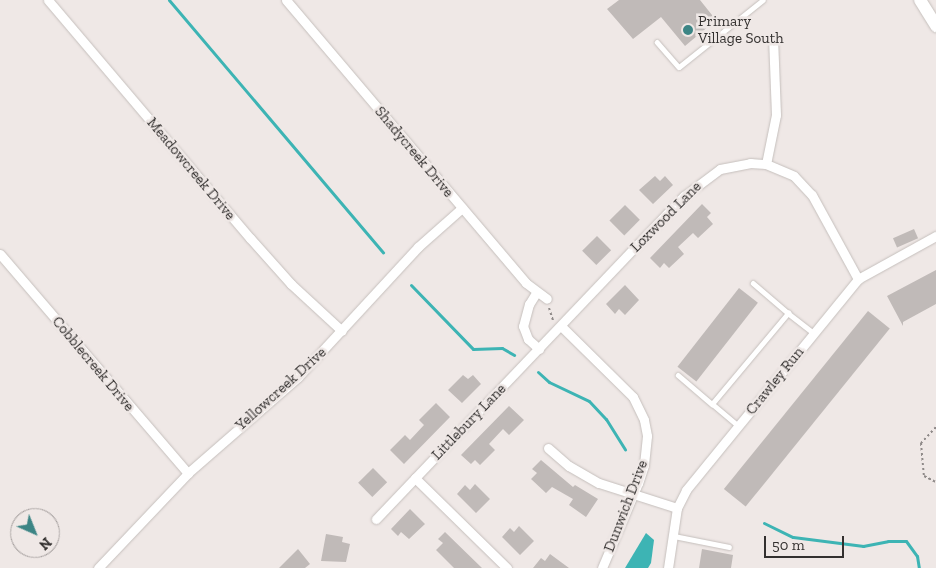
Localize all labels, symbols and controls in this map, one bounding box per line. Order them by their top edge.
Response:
place label: Primary Village South [698,12,784,47]
marker: Primary Village South [682,24,694,36]
street label: Shadycreek Drive [371,103,457,201]
street label: Meadowcreek Drive [143,114,239,224]
street label: Loxwood Lane [627,178,705,256]
street label: Cobblecreek Drive [48,313,138,415]
street label: Crawley Run [742,343,808,419]
street label: Yellowcreek Drive [232,344,330,434]
street label: Littlebury Lane [428,380,510,464]
street label: Dunwich Drive [600,457,652,555]
north arrow [10,508,60,558]
scale bar [766,526,846,558]
text: N [35,534,55,553]
text: 50 m [772,536,805,554]

